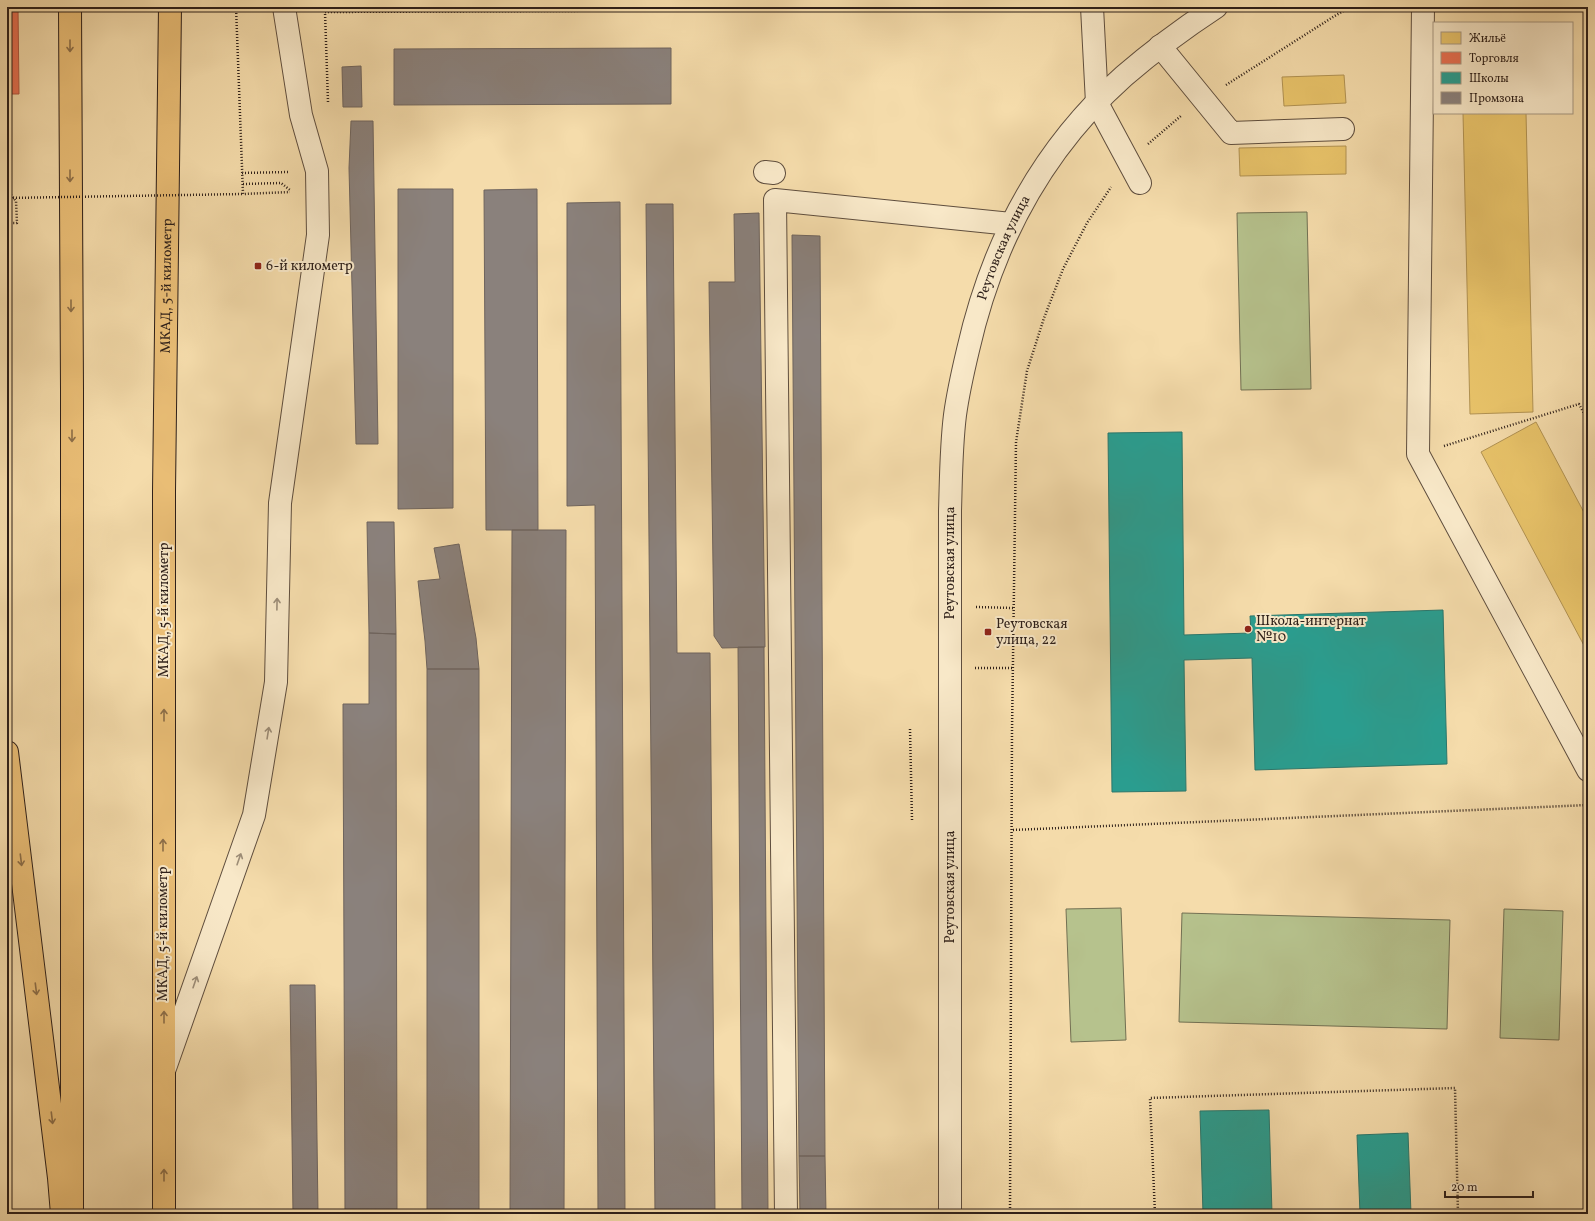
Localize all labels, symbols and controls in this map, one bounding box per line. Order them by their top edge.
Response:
legend [1433,22,1573,114]
text: Жильё [1469,31,1506,47]
one-way arrow [66,39,74,52]
text: Торговля [1469,51,1519,67]
text: Школы [1469,71,1509,87]
text: Промзона [1469,91,1524,107]
one-way arrow [66,169,74,182]
street label: Реутовская улица [973,192,1035,303]
street label: МКАД, 5-й километр [156,218,177,354]
place label: 6-й километр [266,257,353,276]
marker: 6-й километр [253,261,263,271]
one-way arrow [67,299,75,312]
one-way arrow [68,429,76,442]
street label: Реутовская улица [940,506,960,620]
street label: МКАД, 5-й километр [155,543,174,677]
one-way arrow [274,598,281,611]
place label: Школа-интернат №10 [1256,612,1366,647]
place label: Реутовская улица, 22 [996,615,1068,650]
marker: Школа-интернат №10 [1243,624,1253,634]
marker: Реутовская улица, 22 [983,627,993,637]
one-way arrow [160,709,168,722]
one-way arrow [264,727,272,740]
street label: Реутовская улица [941,831,960,943]
one-way arrow [159,839,167,852]
one-way arrow [17,853,24,866]
one-way arrow [235,854,243,866]
street label: МКАД, 5-й километр [154,867,173,1001]
one-way arrow [192,976,200,988]
one-way arrow [32,982,40,995]
one-way arrow [160,1011,168,1024]
one-way arrow [48,1111,55,1124]
one-way arrow [160,1169,168,1182]
scale bar [1445,1173,1533,1199]
text: 20 m [1451,1180,1478,1196]

